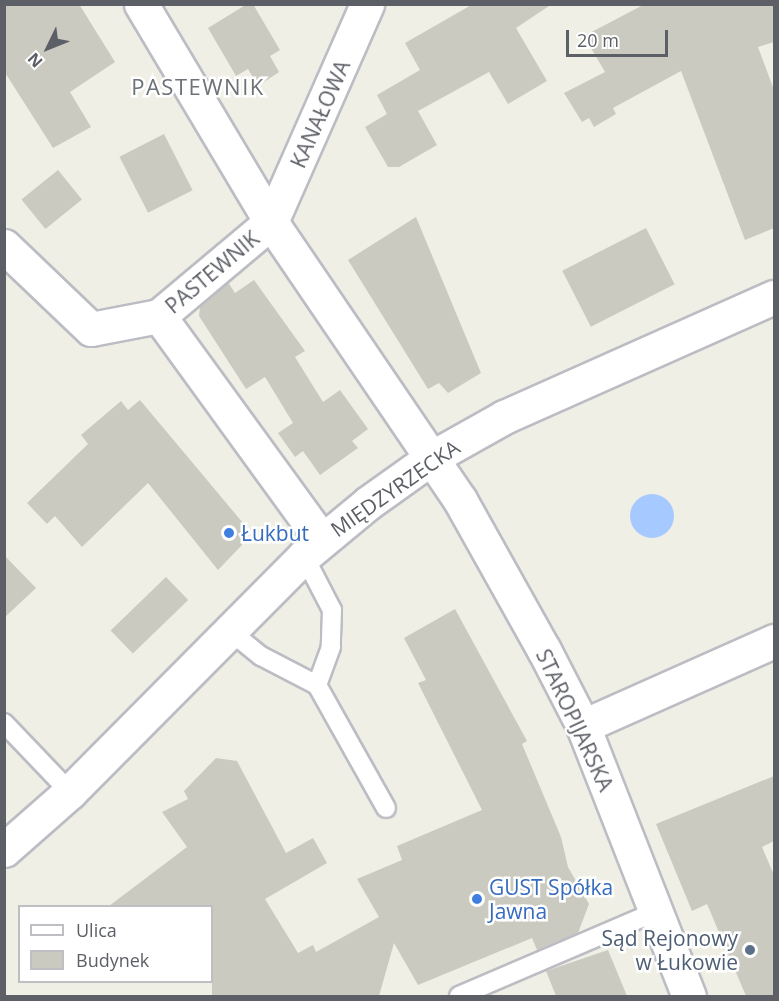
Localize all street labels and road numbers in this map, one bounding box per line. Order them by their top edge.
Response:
street label: KANAŁOWA [285,56,355,172]
street label: PASTEWNIK [160,226,264,318]
street label: MIĘDZYRZECKA [326,434,464,542]
street label: STAROPIJARSKA [531,645,619,795]

